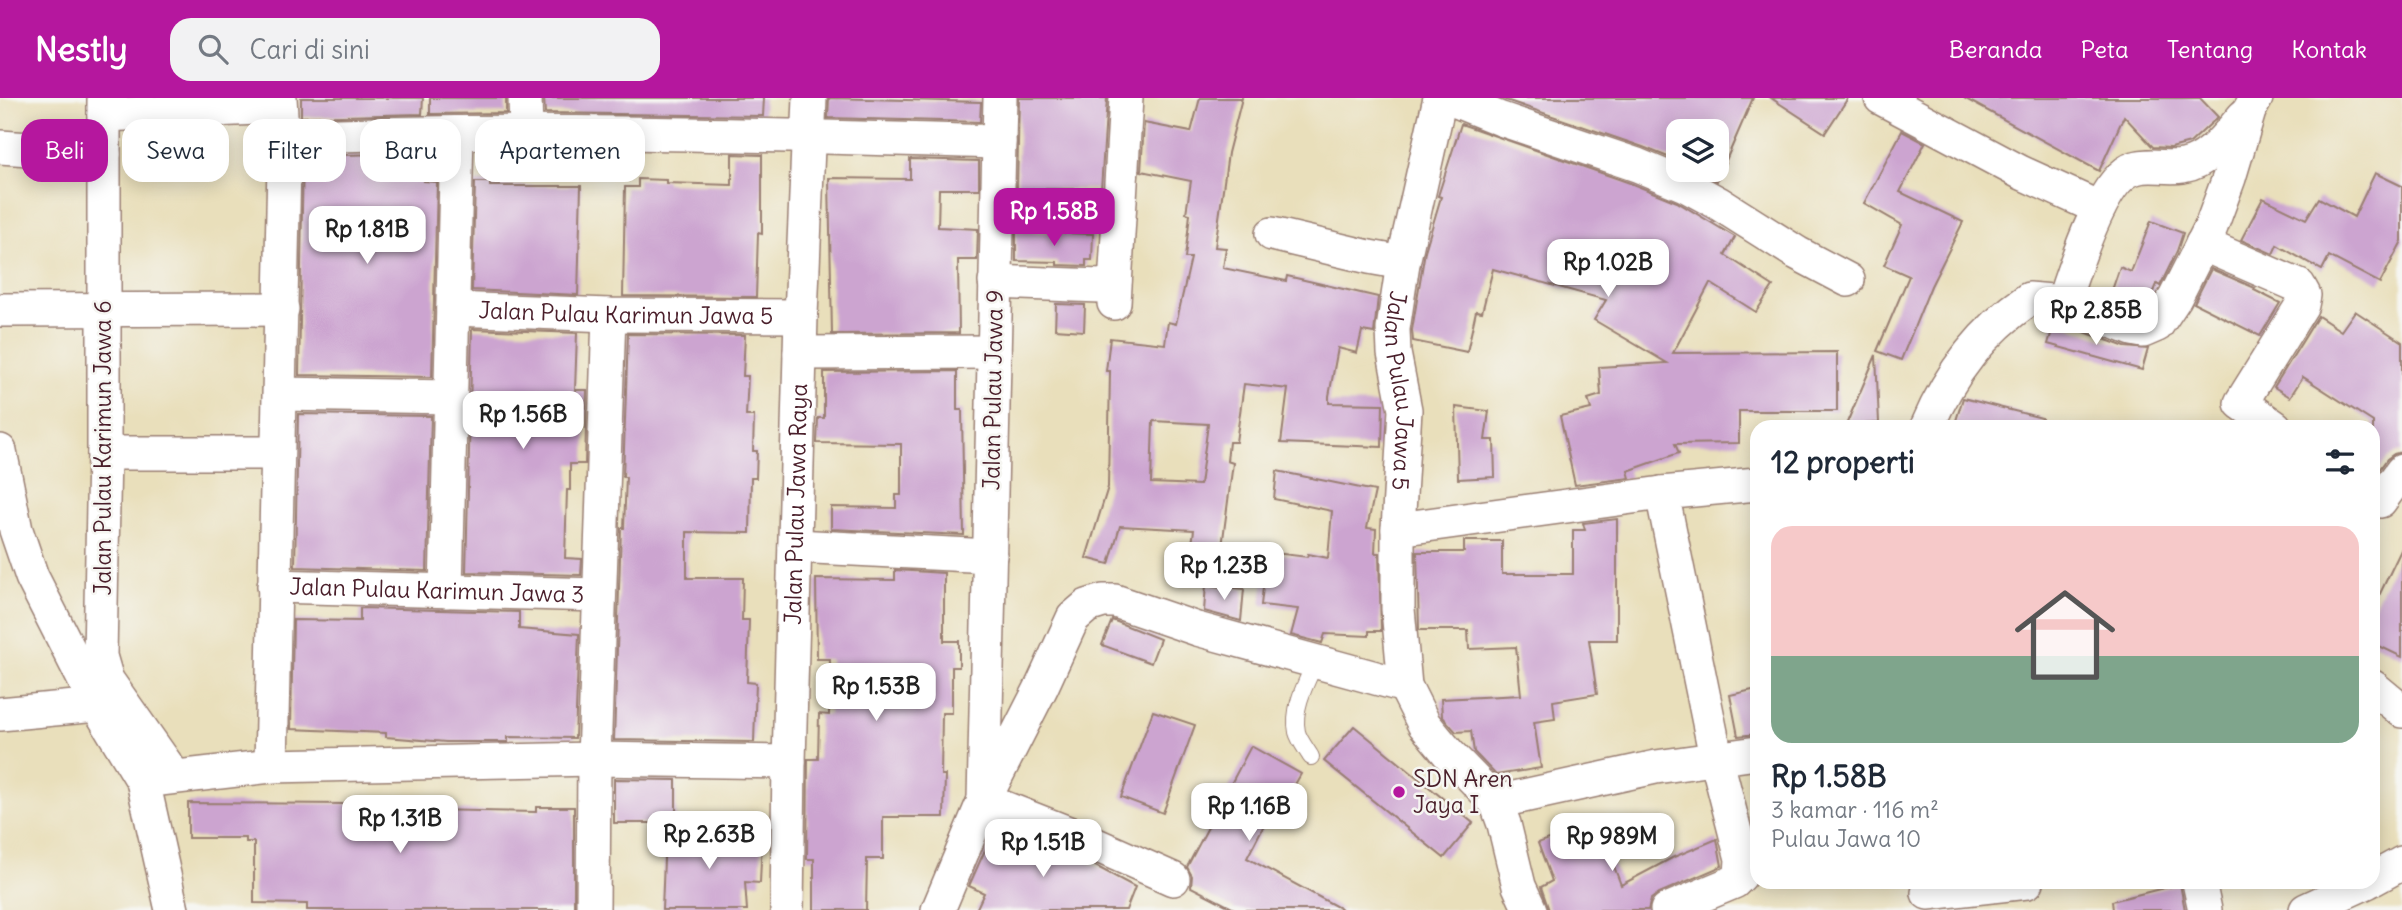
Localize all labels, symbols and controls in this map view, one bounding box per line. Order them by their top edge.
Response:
search box [170,18,660,81]
text: Nestly [35,28,128,70]
icon: search [194,30,232,68]
text: Cari di sini [250,33,370,66]
text: Beranda [1949,34,2042,64]
text: Peta [2080,34,2129,64]
text: Tentang [2167,34,2253,64]
text: Kontak [2291,34,2367,64]
chip: Beli [21,119,108,182]
chip: Sewa [122,119,229,182]
chip: Filter [243,119,346,182]
chip: Baru [360,119,461,182]
chip: Apartemen [475,119,645,182]
map controls [1666,119,1729,182]
button: layers [1666,119,1729,182]
pin: Rp 1.58B [982,188,1126,248]
text: Rp 1.58B [1010,196,1098,225]
pin: Rp 1.81B [295,206,439,266]
text: Rp 1.81B [325,214,409,243]
pin: Rp 1.02B [1536,240,1680,299]
text: Rp 1.02B [1563,247,1653,276]
pin: Rp 2.85B [2024,288,2168,347]
street label: Jalan Pulau Jawa 9 [976,289,1009,491]
street label: Jalan Pulau Jawa 5 [1378,289,1420,491]
street label: Jalan Pulau Karimun Jawa 5 [478,295,773,330]
text: Rp 2.85B [2050,295,2142,324]
street label: Jalan Pulau Karimun Jawa 6 [88,301,117,595]
street label: Jalan Pulau Jawa Raya [778,383,813,625]
pin: Rp 1.56B [451,392,595,451]
text: Rp 1.56B [479,399,567,428]
text: 12 properti [1771,443,1915,481]
icon: filters [2321,443,2359,481]
pin: Rp 1.23B [1152,542,1296,602]
text: Rp 1.23B [1180,550,1268,579]
street label: Jalan Pulau Karimun Jawa 3 [289,571,585,609]
icon: home [2002,572,2128,698]
pin: Rp 1.53B [804,664,948,723]
text: Rp 1.53B [832,671,920,700]
text: Rp 1.58B [1771,757,1887,795]
place label: SDN Aren Jaya I [1413,764,1513,819]
pin: Rp 1.16B [1177,784,1321,843]
marker: SDN Aren Jaya I [1391,784,1407,800]
text: Rp 1.16B [1207,791,1291,820]
text: 3 kamar · 116 m² [1771,795,1939,824]
pin: Rp 1.31B [328,796,472,855]
text: Rp 1.31B [358,803,442,832]
pin: Rp 2.63B [637,812,781,871]
pin: Rp 989M [1547,814,1677,873]
text: Rp 2.63B [663,819,755,848]
pin: Rp 1.51B [971,820,1115,879]
text: Rp 989M [1566,821,1658,850]
text: Pulau Jawa 10 [1771,824,1921,853]
text: Rp 1.51B [1001,827,1085,856]

